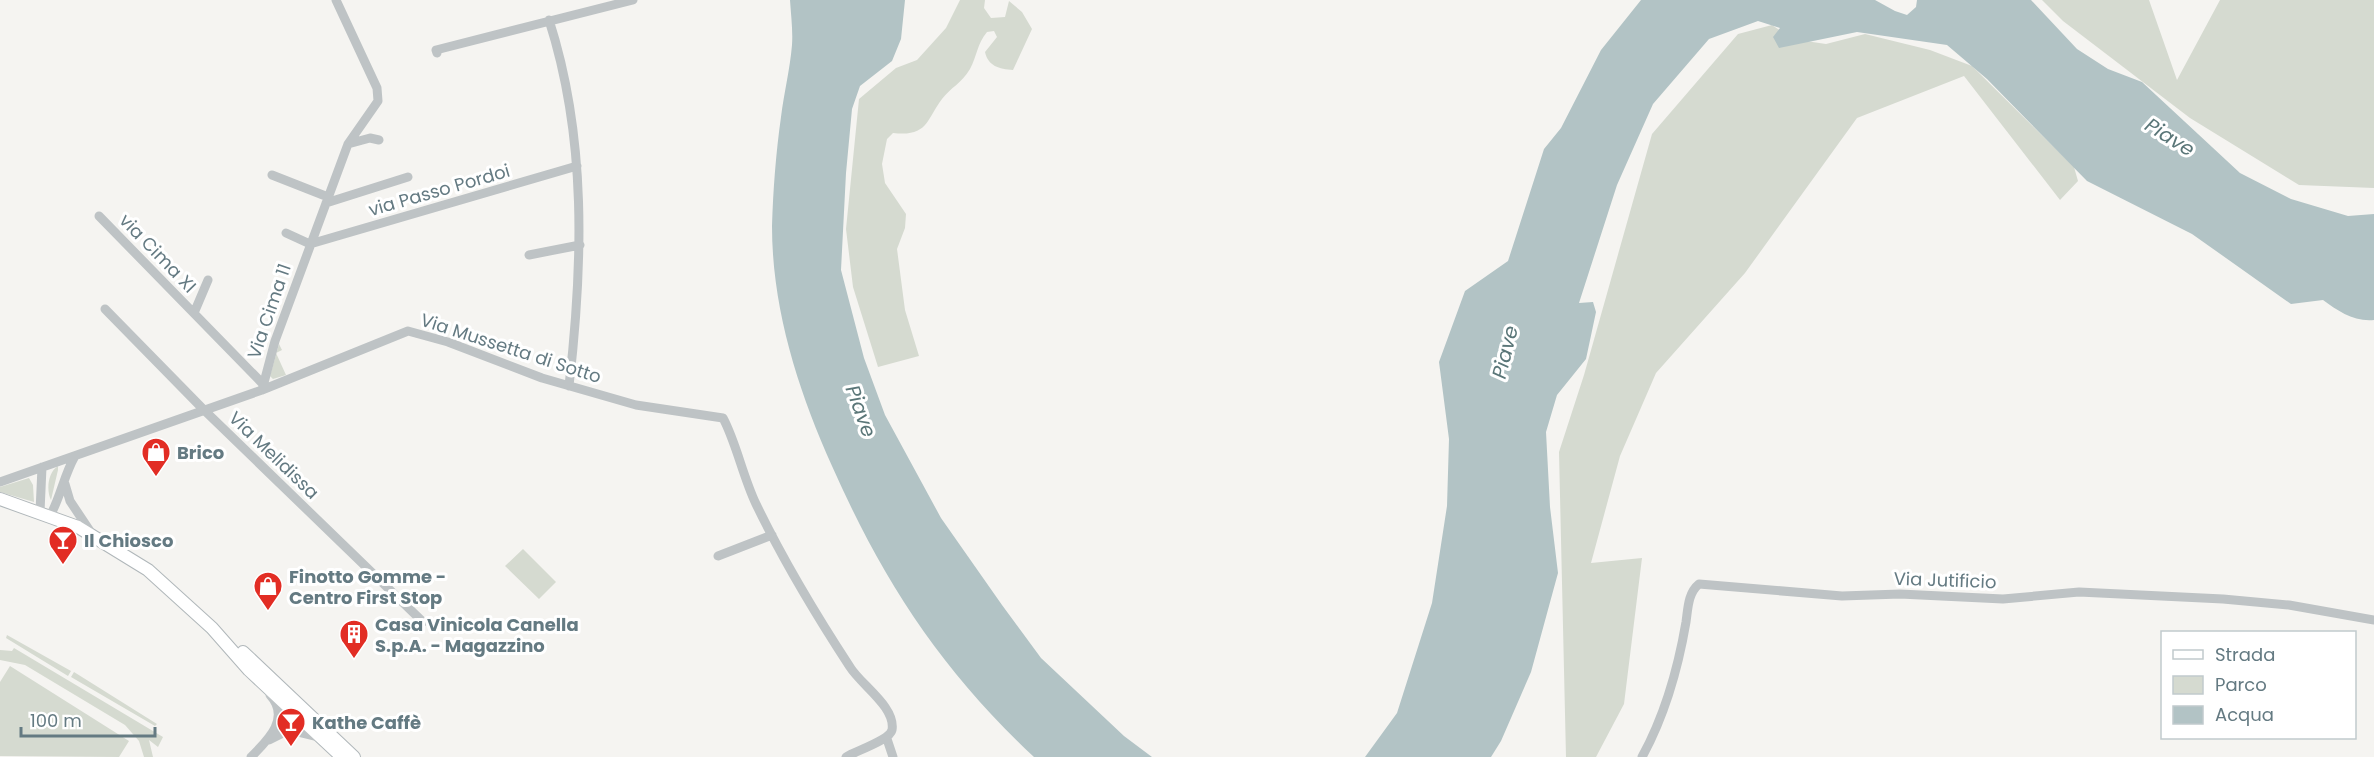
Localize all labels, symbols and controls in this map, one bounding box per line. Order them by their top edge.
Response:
water label: Piave [2140,111,2200,163]
street label: via Passo Pordoi [365,158,513,222]
street label: via Cima XI [114,208,202,298]
street label: Via Cima 11 [241,260,297,362]
street label: Via Mussetta di Sotto [417,307,605,389]
water label: Piave [1485,323,1525,381]
water label: Piave [839,381,883,441]
street label: Via Melidissa [223,405,325,505]
shop icon: Brico [140,436,172,478]
place label: Brico [177,440,224,465]
bar icon: Il Chiosco [47,524,79,566]
place label: Il Chiosco [84,528,173,553]
place label: Finotto Gomme - Centro First Stop [289,564,446,610]
street label: Via Jutificio [1893,566,1997,594]
shop icon: Finotto Gomme - Centro First Stop [252,570,284,612]
place label: Casa Vinicola Canella S.p.A. - Magazzino [375,612,579,658]
building icon: Casa Vinicola Canella S.p.A. - Magazzino [338,618,370,660]
legend [2161,631,2356,739]
text: Strada [2215,642,2275,667]
text: Parco [2215,672,2267,697]
scale bar [21,700,154,738]
text: Acqua [2215,702,2274,727]
bar icon: Kathe Caffè [275,706,307,748]
text: 100 m [30,708,82,733]
place label: Kathe Caffè [312,710,421,735]

